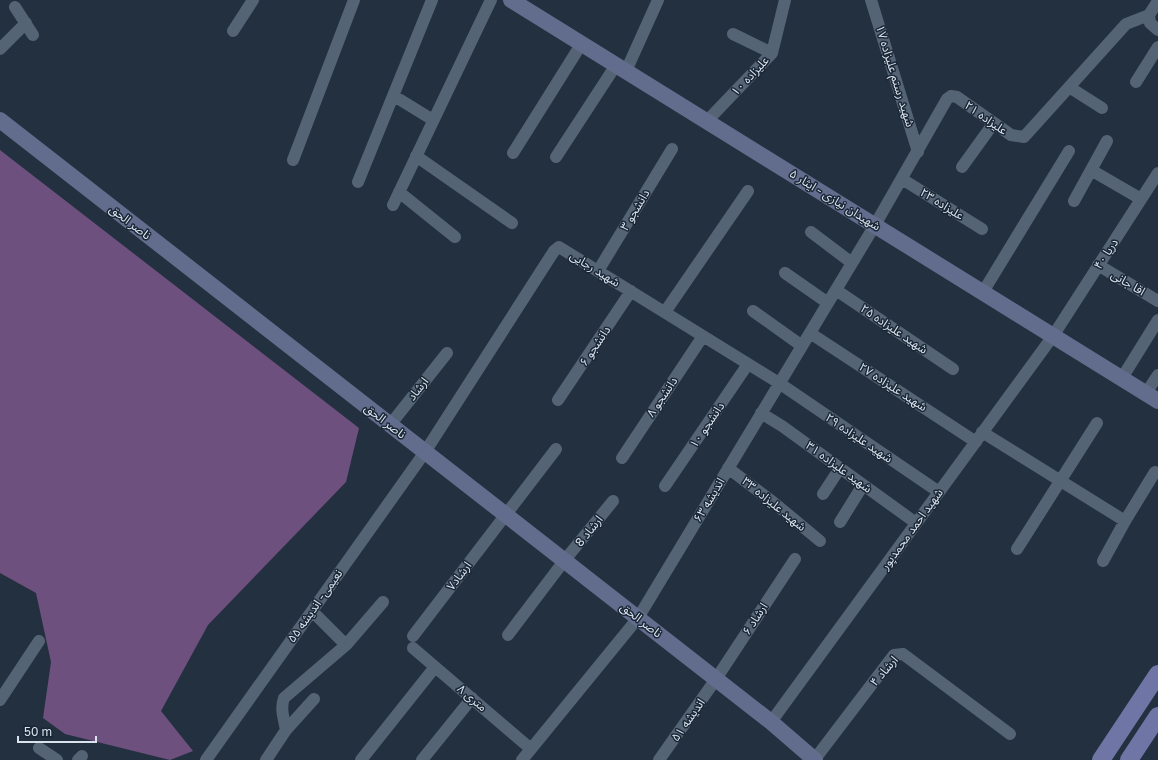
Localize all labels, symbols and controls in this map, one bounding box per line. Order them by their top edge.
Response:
street label: ۱۷ شهید رستم علیزاده [871,23,918,129]
street label: علیزاده ۱۰ [728,53,772,99]
street label: علیزاده ۲۱ [962,97,1011,138]
street label: شهیدان نیازی - ایثار ۵ [787,166,884,234]
street label: علیزاده ۲۳ [918,184,967,223]
street label: دانشجو ۳ [617,186,653,233]
street label: ناصر الحق [106,201,154,243]
street label: دریا ۴۰ [1090,235,1121,272]
street label: شهید رجایی [567,247,623,290]
street label: اقا جانی [1108,267,1148,299]
street label: شهید علیزاده ۲۵ [858,301,931,357]
street label: دانشجو ۶ [576,323,614,369]
street label: شهید علیزاده ۲۷ [856,359,930,414]
street label: ارشاد [404,374,431,403]
street label: دانشجو ۸ [643,374,681,420]
street label: دانشجو ۱۰ [686,399,728,450]
street label: ناصر الحق [361,400,409,442]
street label: شهید علیزاده ۲۹ [823,410,896,466]
street label: شهید علیزاده ۳۱ [803,438,875,496]
street label: شهید علیزاده ۳۳ [739,473,809,534]
street label: اندیشه ۶۳ [690,475,728,525]
street label: شهید احمد محمدپور [877,485,947,574]
street label: ارشاد 8 [571,512,606,549]
street label: ارشاد۷ [443,558,474,593]
street label: نعیمی- اندیشه ۵۵ [284,566,345,645]
street label: ناصر الحق [617,599,665,641]
street label: ارشاد ۶ [739,600,771,638]
street label: ارشاد ۴ [866,652,901,689]
street label: ۸ متری [454,681,490,714]
street label: اندیشه ۵۱ [667,695,708,744]
scale bar [18,718,96,744]
text: 50 m [24,724,52,739]

